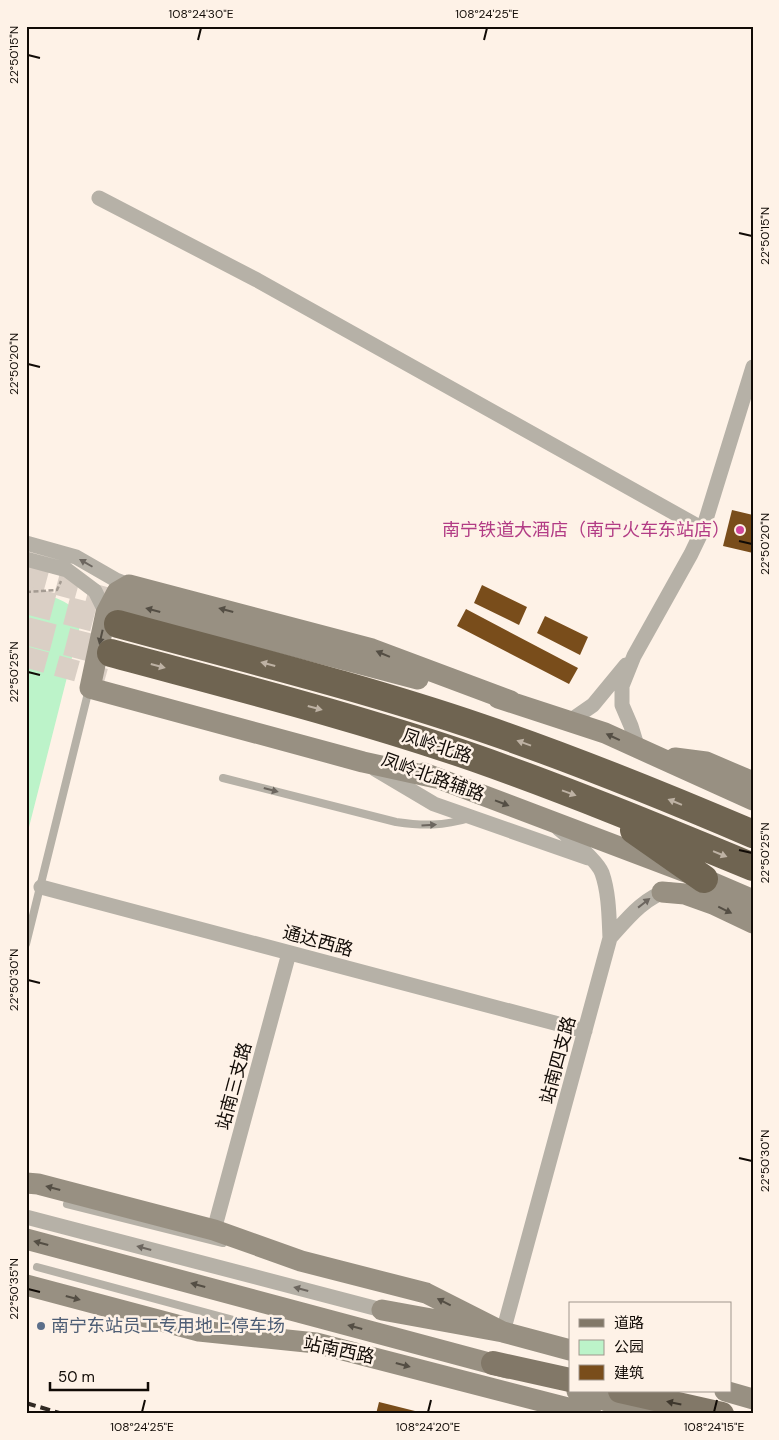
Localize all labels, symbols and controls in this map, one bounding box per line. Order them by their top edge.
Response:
text: 108°24'30"E [169,6,234,22]
text: 108°24'25"E [455,6,519,22]
text: 22°50'15"N [6,26,22,84]
text: 22°50'15"N [757,207,773,265]
text: 22°50'20"N [6,333,22,395]
text: 22°50'20"N [757,513,773,575]
place label: 南宁铁道大酒店（南宁火车东站店） [442,518,730,542]
marker: 南宁铁道大酒店（南宁火车东站店） [734,524,746,536]
one-way arrow [79,559,93,567]
one-way arrow [145,606,160,614]
one-way arrow [219,606,234,614]
one-way arrow [97,629,105,644]
text: 22°50'25"N [6,641,22,703]
one-way arrow [376,649,390,657]
one-way arrow [261,660,276,668]
one-way arrow [151,662,166,670]
one-way arrow [308,705,323,713]
street label: 凤岭北路 [399,723,475,769]
one-way arrow [606,733,620,741]
one-way arrow [516,739,531,747]
street label: 凤岭北路辅路 [378,747,488,807]
one-way arrow [263,786,278,794]
one-way arrow [562,789,577,797]
one-way arrow [667,798,682,806]
one-way arrow [495,799,510,807]
one-way arrow [421,821,437,829]
text: 22°50'25"N [757,822,773,884]
one-way arrow [713,850,727,858]
one-way arrow [637,898,650,909]
one-way arrow [718,906,732,914]
street label: 通达西路 [280,920,356,962]
text: 22°50'30"N [6,949,22,1011]
street label: 站南四支路 [535,1013,581,1107]
street label: 站南三支路 [211,1039,257,1133]
text: 22°50'30"N [757,1130,773,1192]
one-way arrow [46,1184,61,1192]
one-way arrow [34,1238,49,1246]
one-way arrow [137,1244,152,1252]
text: 22°50'35"N [6,1258,22,1320]
one-way arrow [191,1280,206,1288]
one-way arrow [294,1285,309,1293]
one-way arrow [66,1294,81,1302]
one-way arrow [437,1298,451,1306]
legend [569,1302,732,1392]
text: 道路 [614,1313,644,1333]
place label: 南宁东站员工专用地上停车场 [51,1314,285,1338]
marker: 南宁东站员工专用地上停车场 [35,1320,47,1332]
one-way arrow [348,1322,363,1330]
street label: 站南西路 [301,1331,377,1369]
text: 公园 [614,1337,644,1357]
scale bar [50,1360,148,1392]
one-way arrow [396,1361,411,1369]
text: 建筑 [614,1363,644,1383]
text: 50 m [58,1367,95,1387]
one-way arrow [666,1399,682,1407]
text: 108°24'25"E [110,1419,174,1435]
text: 108°24'20"E [396,1419,460,1435]
text: 108°24'15"E [684,1419,744,1435]

